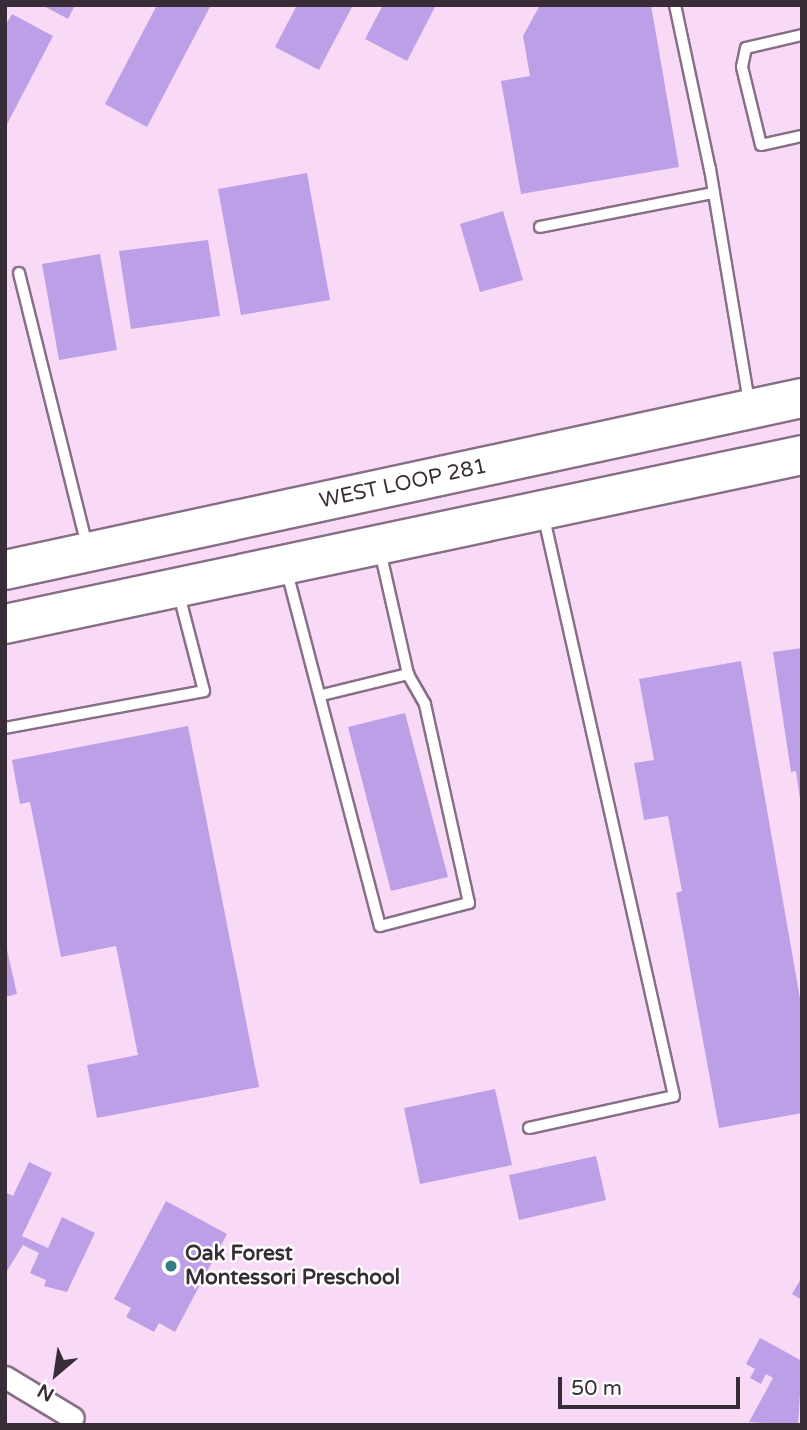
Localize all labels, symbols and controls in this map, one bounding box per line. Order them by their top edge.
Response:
street label: WEST LOOP 281 [317,454,489,514]
place label: Oak Forest Montessori Preschool [185,1241,400,1291]
marker: Oak Forest Montessori Preschool [163,1258,179,1274]
north arrow [21,1339,91,1409]
scale bar [562,1364,744,1408]
text: 50 m [571,1376,622,1401]
text: N [34,1379,58,1406]

